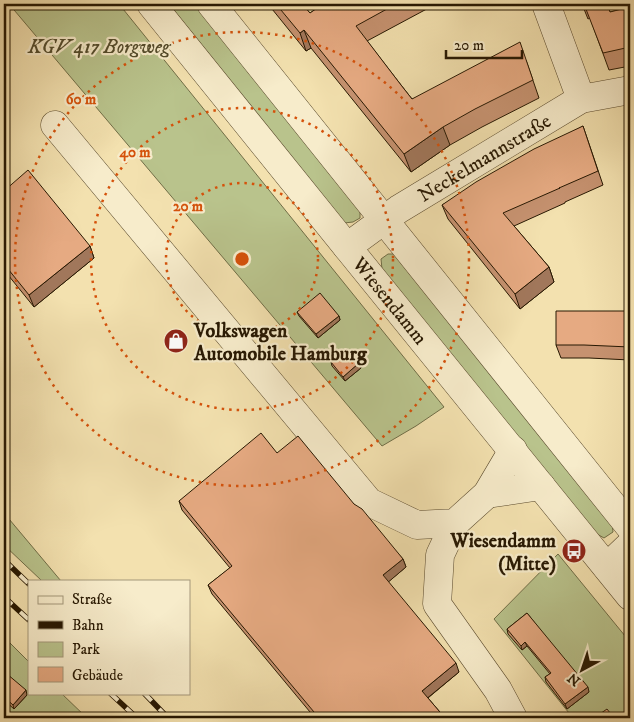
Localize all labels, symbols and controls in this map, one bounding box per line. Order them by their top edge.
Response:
scale bar [446,28,523,60]
park label: KGV 417 Borgweg [27,35,172,60]
text: 20 m [454,36,484,55]
text: 60 m [66,90,97,109]
street label: Neckelmannstraße [414,109,556,208]
text: 40 m [118,143,151,162]
text: 20 m [173,197,204,216]
centre of rings [233,250,251,268]
street label: Wiesendamm [346,252,432,350]
place label: Volkswagen Automobile Hamburg [193,319,368,367]
shop icon: Volkswagen Automobile Hamburg [163,328,189,354]
place label: Wiesendamm (Mitte) [449,529,556,577]
bus stop icon: Wiesendamm (Mitte) [561,538,587,564]
legend [28,580,190,694]
text: Straße [72,590,112,609]
text: Bahn [72,616,104,635]
text: Park [72,640,101,659]
north arrow [556,644,606,694]
text: Gebäude [72,666,123,685]
text: N [564,668,584,690]

